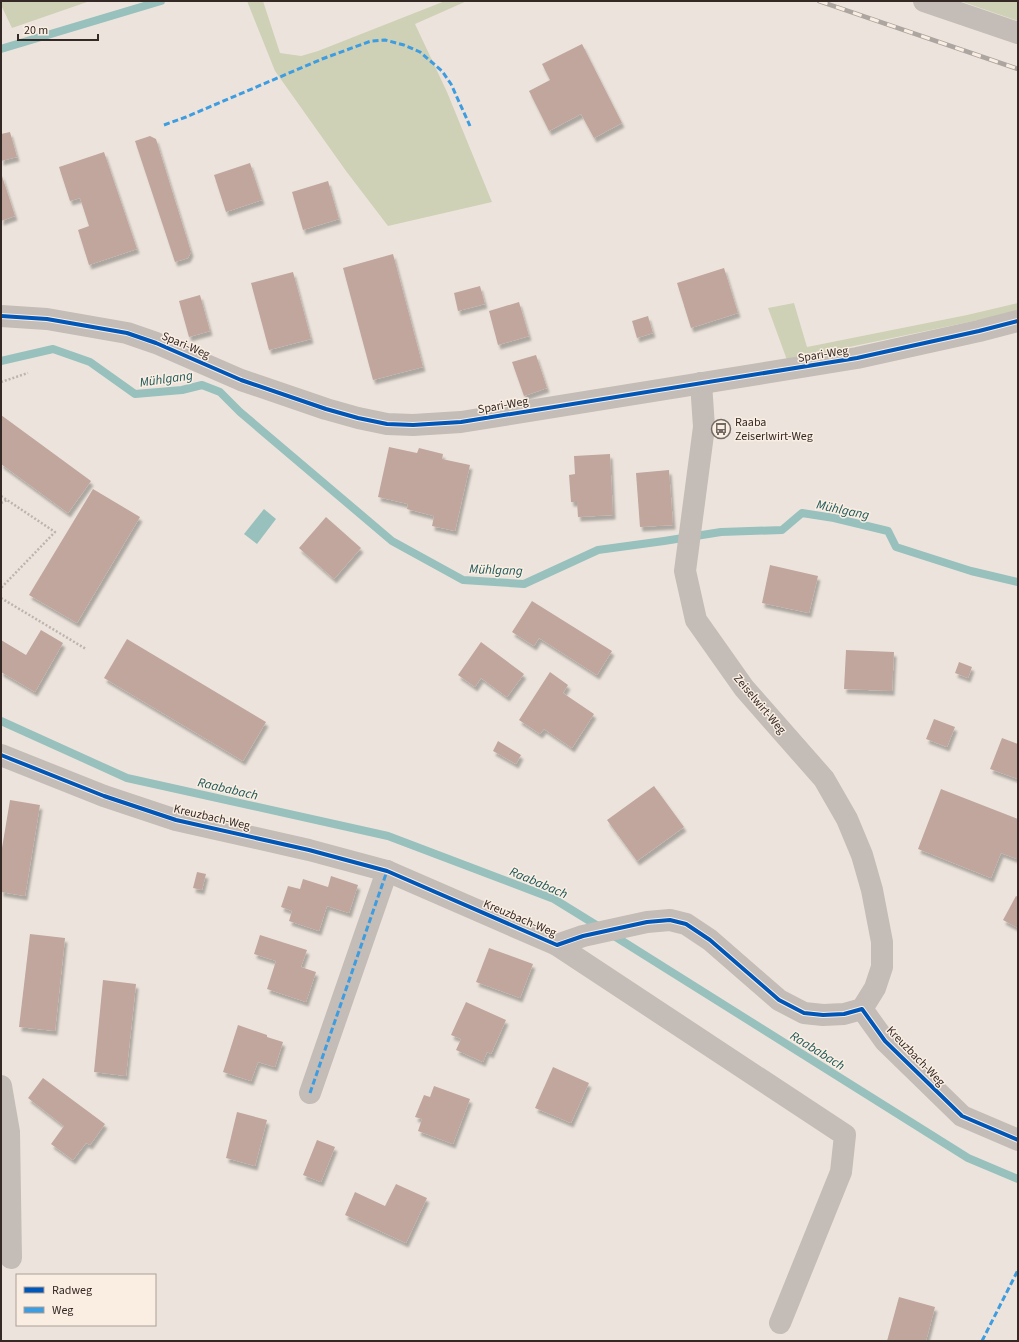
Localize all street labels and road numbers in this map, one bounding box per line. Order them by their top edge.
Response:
street label: Spari-Weg [159,328,213,363]
street label: Spari-Weg [797,342,850,367]
street label: Spari-Weg [476,393,530,418]
street label: Zeiselwirt-Weg [729,671,790,738]
street label: Kreuzbach-Weg [172,800,252,835]
street label: Kreuzbach-Weg [481,895,559,942]
street label: Kreuzbach-Weg [882,1022,949,1090]

